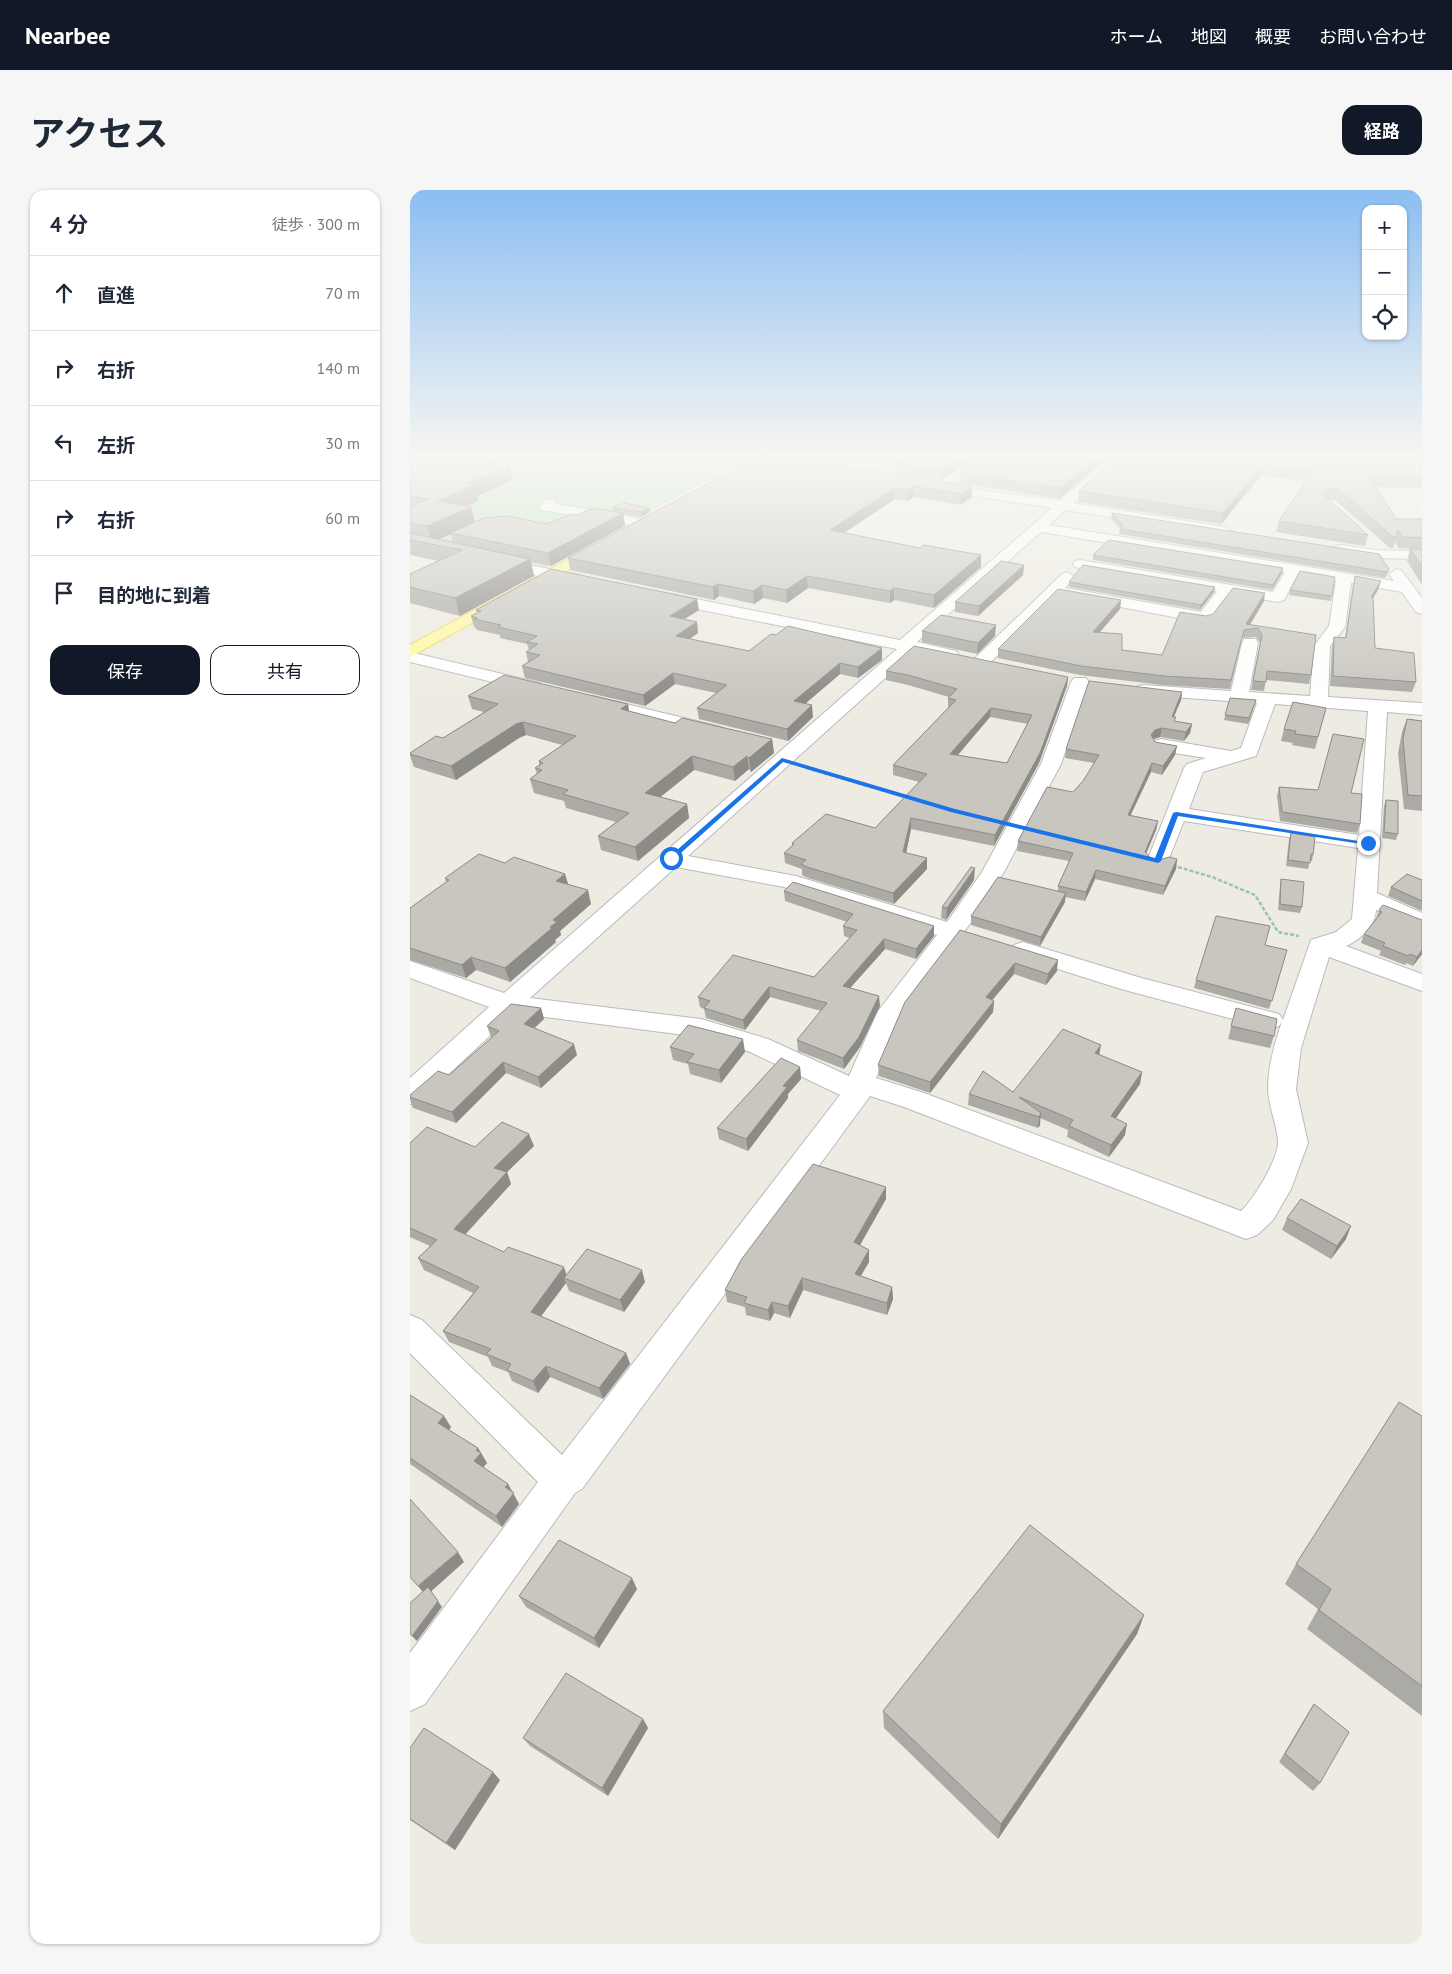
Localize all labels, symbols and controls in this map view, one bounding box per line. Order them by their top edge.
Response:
text: Nearbee [25,20,110,51]
text: ホーム [1110,25,1163,48]
text: 地図 [1191,25,1227,48]
text: 概要 [1255,25,1291,48]
text: お問い合わせ [1319,25,1427,48]
button: 経路 [1342,105,1422,155]
text: アクセス [30,110,168,156]
map controls [1362,205,1407,340]
button: + [1362,205,1407,250]
text: 4 分 [50,211,88,238]
text: 徒歩 · 300 m [272,214,360,234]
button: − [1362,250,1407,295]
icon: ahead [50,279,78,307]
text: 直進 [97,283,135,307]
text: 70 m [325,283,360,303]
button: locate [1362,295,1407,340]
icon: right [50,354,78,382]
text: 右折 [97,358,135,382]
text: 140 m [317,358,360,378]
icon: left [50,429,78,457]
text: 左折 [97,433,135,457]
text: 30 m [325,433,360,453]
icon: right [50,504,78,532]
text: 右折 [97,508,135,532]
text: 60 m [325,508,360,528]
icon: arrive [50,579,78,607]
text: 目的地に到着 [97,583,211,607]
button: 保存 [50,645,200,695]
button: 共有 [210,645,360,695]
route end [1357,832,1380,855]
route start [660,847,683,870]

